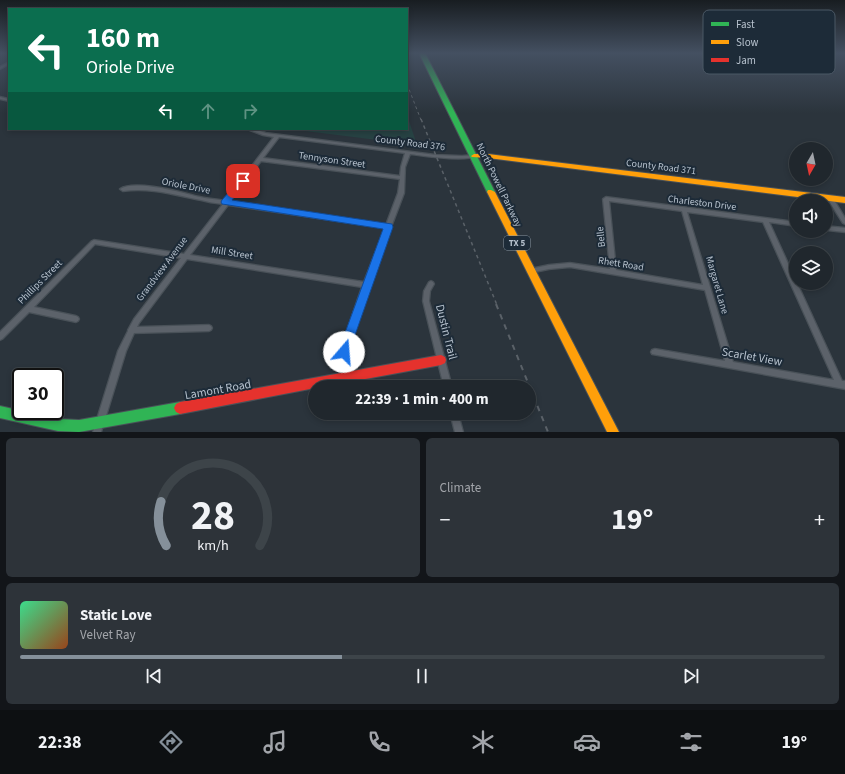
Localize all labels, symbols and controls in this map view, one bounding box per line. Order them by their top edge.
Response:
legend [703,10,835,74]
text: Fast [736,17,755,32]
text: 160 m [86,18,160,58]
icon: left [20,24,72,76]
text: Slow [736,35,759,50]
text: Jam [736,53,756,68]
text: Oriole Drive [86,55,175,80]
icon: left [155,100,177,122]
icon: ahead [197,100,219,122]
icon: right [239,100,261,122]
street label: County Road 376 [374,132,446,154]
street label: North Powell Parkway [473,141,526,230]
north arrow [789,142,833,186]
map controls [789,142,833,290]
street label: Tennyson Street [298,148,367,172]
street label: County Road 371 [625,156,697,178]
pin [226,164,260,198]
icon: arrive [232,170,254,192]
street label: Oriole Drive [161,174,212,198]
street label: Charleston Drive [667,192,737,214]
button: sound [789,194,833,238]
street label: Belle [593,226,609,248]
street label: Grandview Avenue [133,234,191,304]
road number: TX 5 [504,236,530,250]
street label: Mill Street [210,243,254,263]
button: layers [789,246,833,290]
street label: Rhett Road [597,253,645,275]
street label: Margaret Lane [702,254,732,316]
street label: Phillips Street [15,256,66,307]
street label: Dustin Trail [431,303,461,361]
position arrow [323,331,365,373]
street label: Scarlet View [720,343,784,371]
speed limit sign: 30 [12,368,64,420]
street label: Lamont Road [183,376,253,404]
text: 22:39 · 1 min · 400 m [355,389,489,410]
text: Climate [440,479,481,497]
text: 28 [191,485,235,545]
text: 19° [611,498,654,541]
text: − [440,504,450,536]
text: + [814,504,825,536]
text: km/h [197,534,229,555]
text: Static Love [80,605,152,626]
text: Velvet Ray [80,626,136,644]
icon: previous [143,665,165,687]
icon: pause [411,665,433,687]
icon: next [680,665,702,687]
icon: directions [157,728,185,756]
icon: music [261,728,289,756]
icon: phone [365,728,393,756]
icon: climate [469,728,497,756]
icon: car [573,728,601,756]
icon: filters [677,728,705,756]
text: 22:38 [38,730,81,755]
text: 19° [781,730,807,755]

